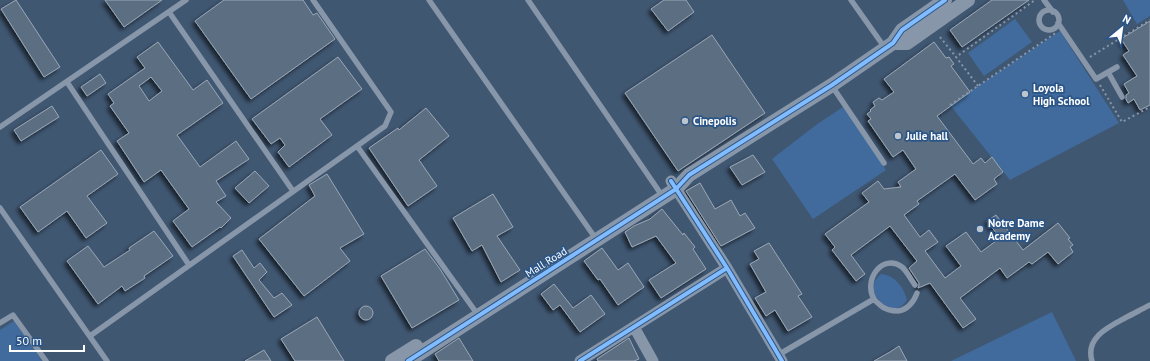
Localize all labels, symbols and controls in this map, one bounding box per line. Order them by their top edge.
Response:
north arrow [1102,8,1142,48]
text: N [1120,11,1133,27]
place label: Loyola High School [1033,81,1090,108]
marker: Loyola High School [1020,89,1030,99]
place label: Cinepolis [693,114,737,128]
marker: Cinepolis [680,116,690,126]
place label: Julie hall [905,129,949,143]
marker: Julie hall [893,131,903,141]
place label: Notre Dame Academy [988,216,1045,243]
marker: Notre Dame Academy [975,224,985,234]
street label: Mall Road [522,244,570,280]
scale bar [10,327,84,353]
text: 50 m [16,333,42,348]

